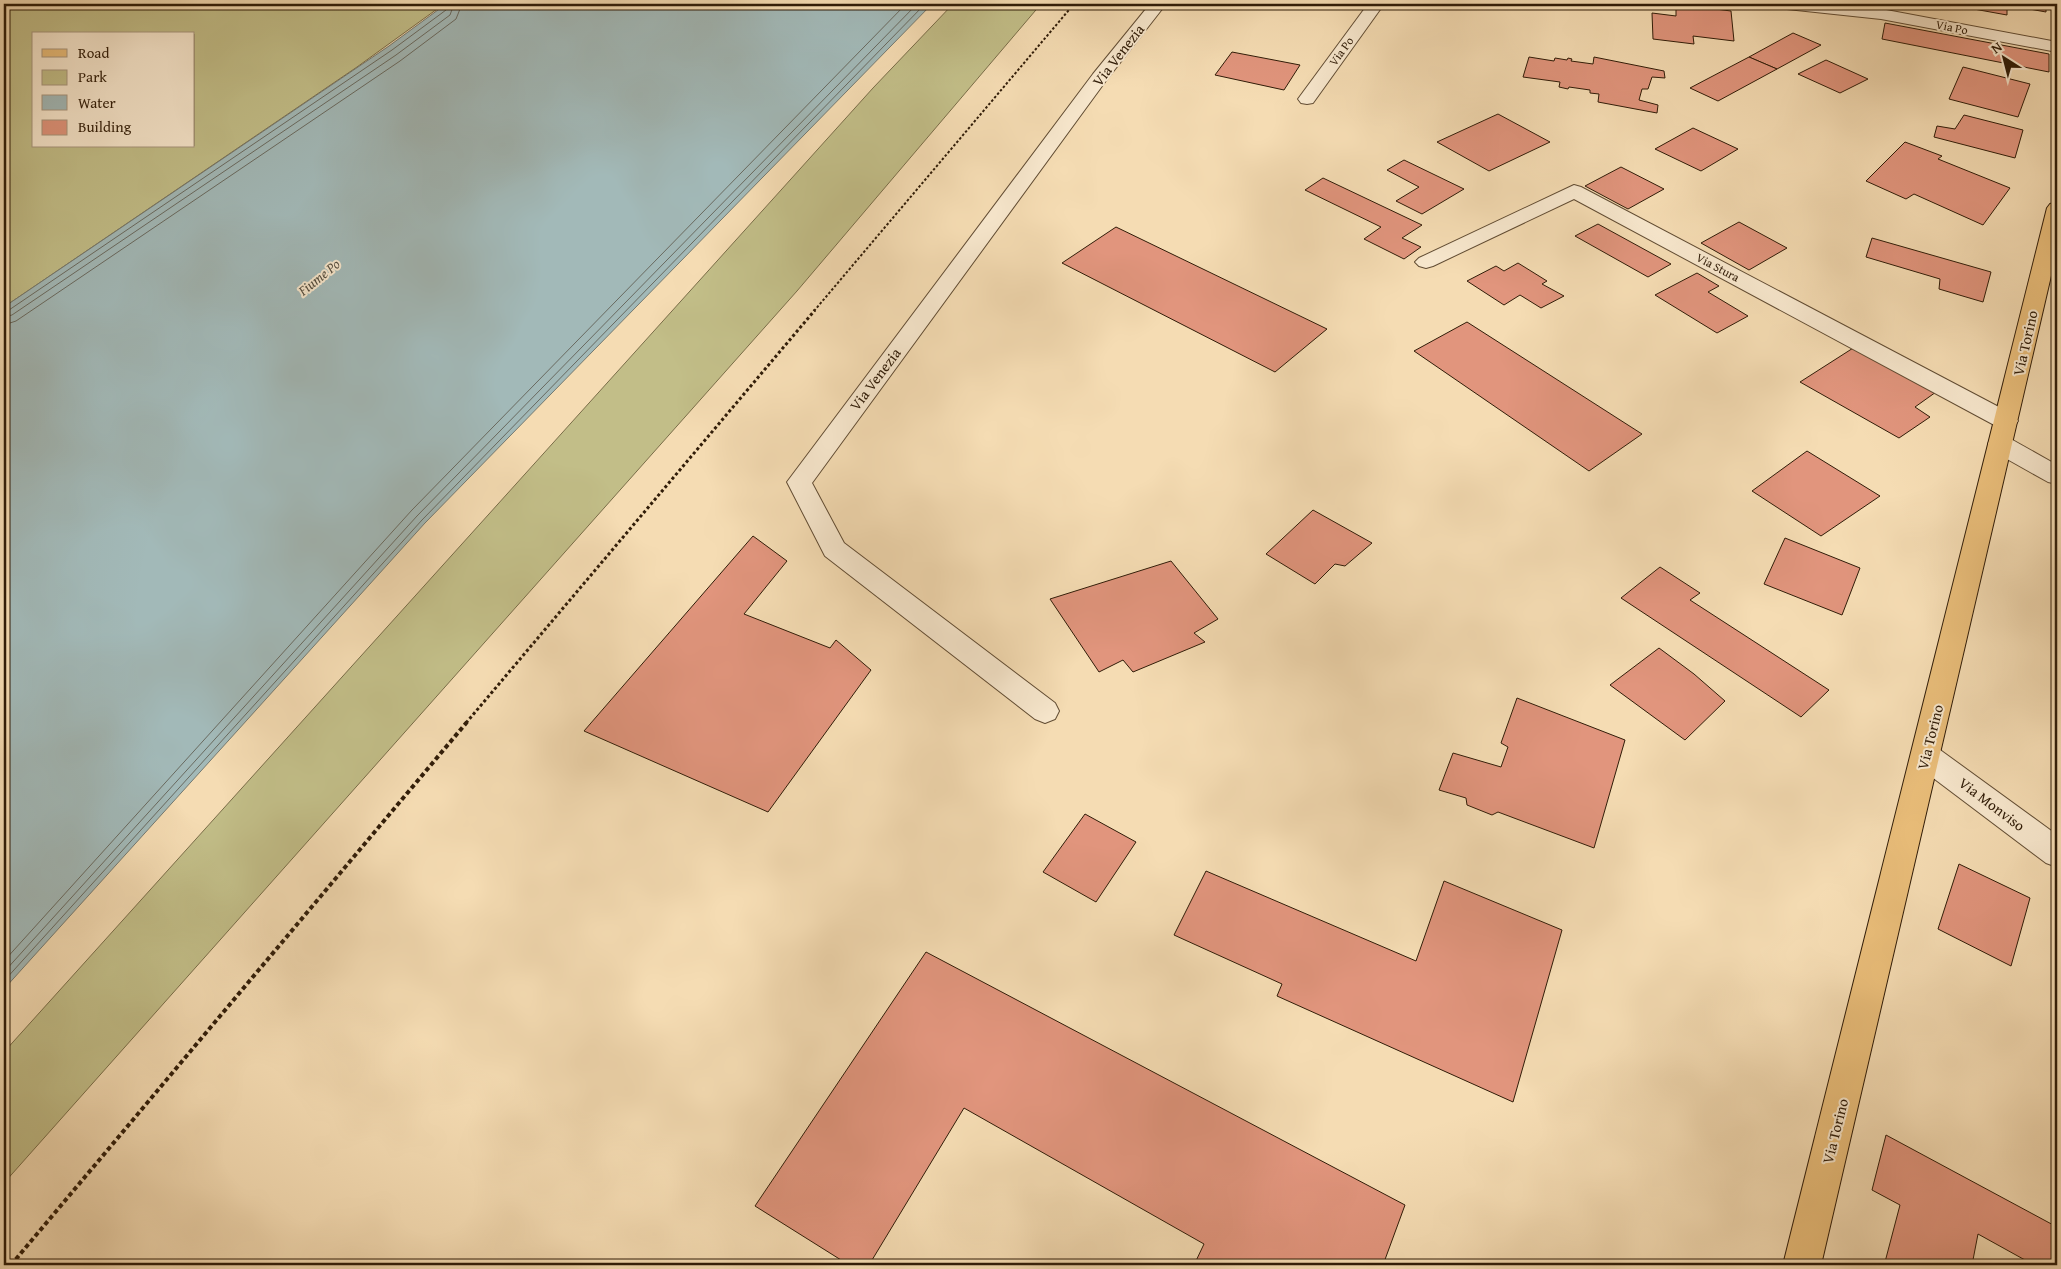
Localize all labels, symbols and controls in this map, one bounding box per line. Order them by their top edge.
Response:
street label: Via Po [1935,16,1969,38]
street label: Via Venezia [1087,19,1149,91]
legend [32,32,195,148]
north arrow [1978,32,2028,82]
street label: Via Po [1325,33,1357,69]
text: N [1987,36,2007,58]
text: Road [78,42,109,63]
text: Park [78,66,107,87]
text: Water [78,92,116,113]
text: Building [78,116,132,137]
street label: Via Stura [1693,249,1743,286]
water label: Fiume Po [293,254,344,301]
street label: Via Torino [2007,308,2043,378]
street label: Via Venezia [844,343,906,415]
street label: Via Torino [1912,702,1948,772]
street label: Via Monviso [1954,772,2030,836]
street label: Via Torino [1817,1096,1853,1166]

